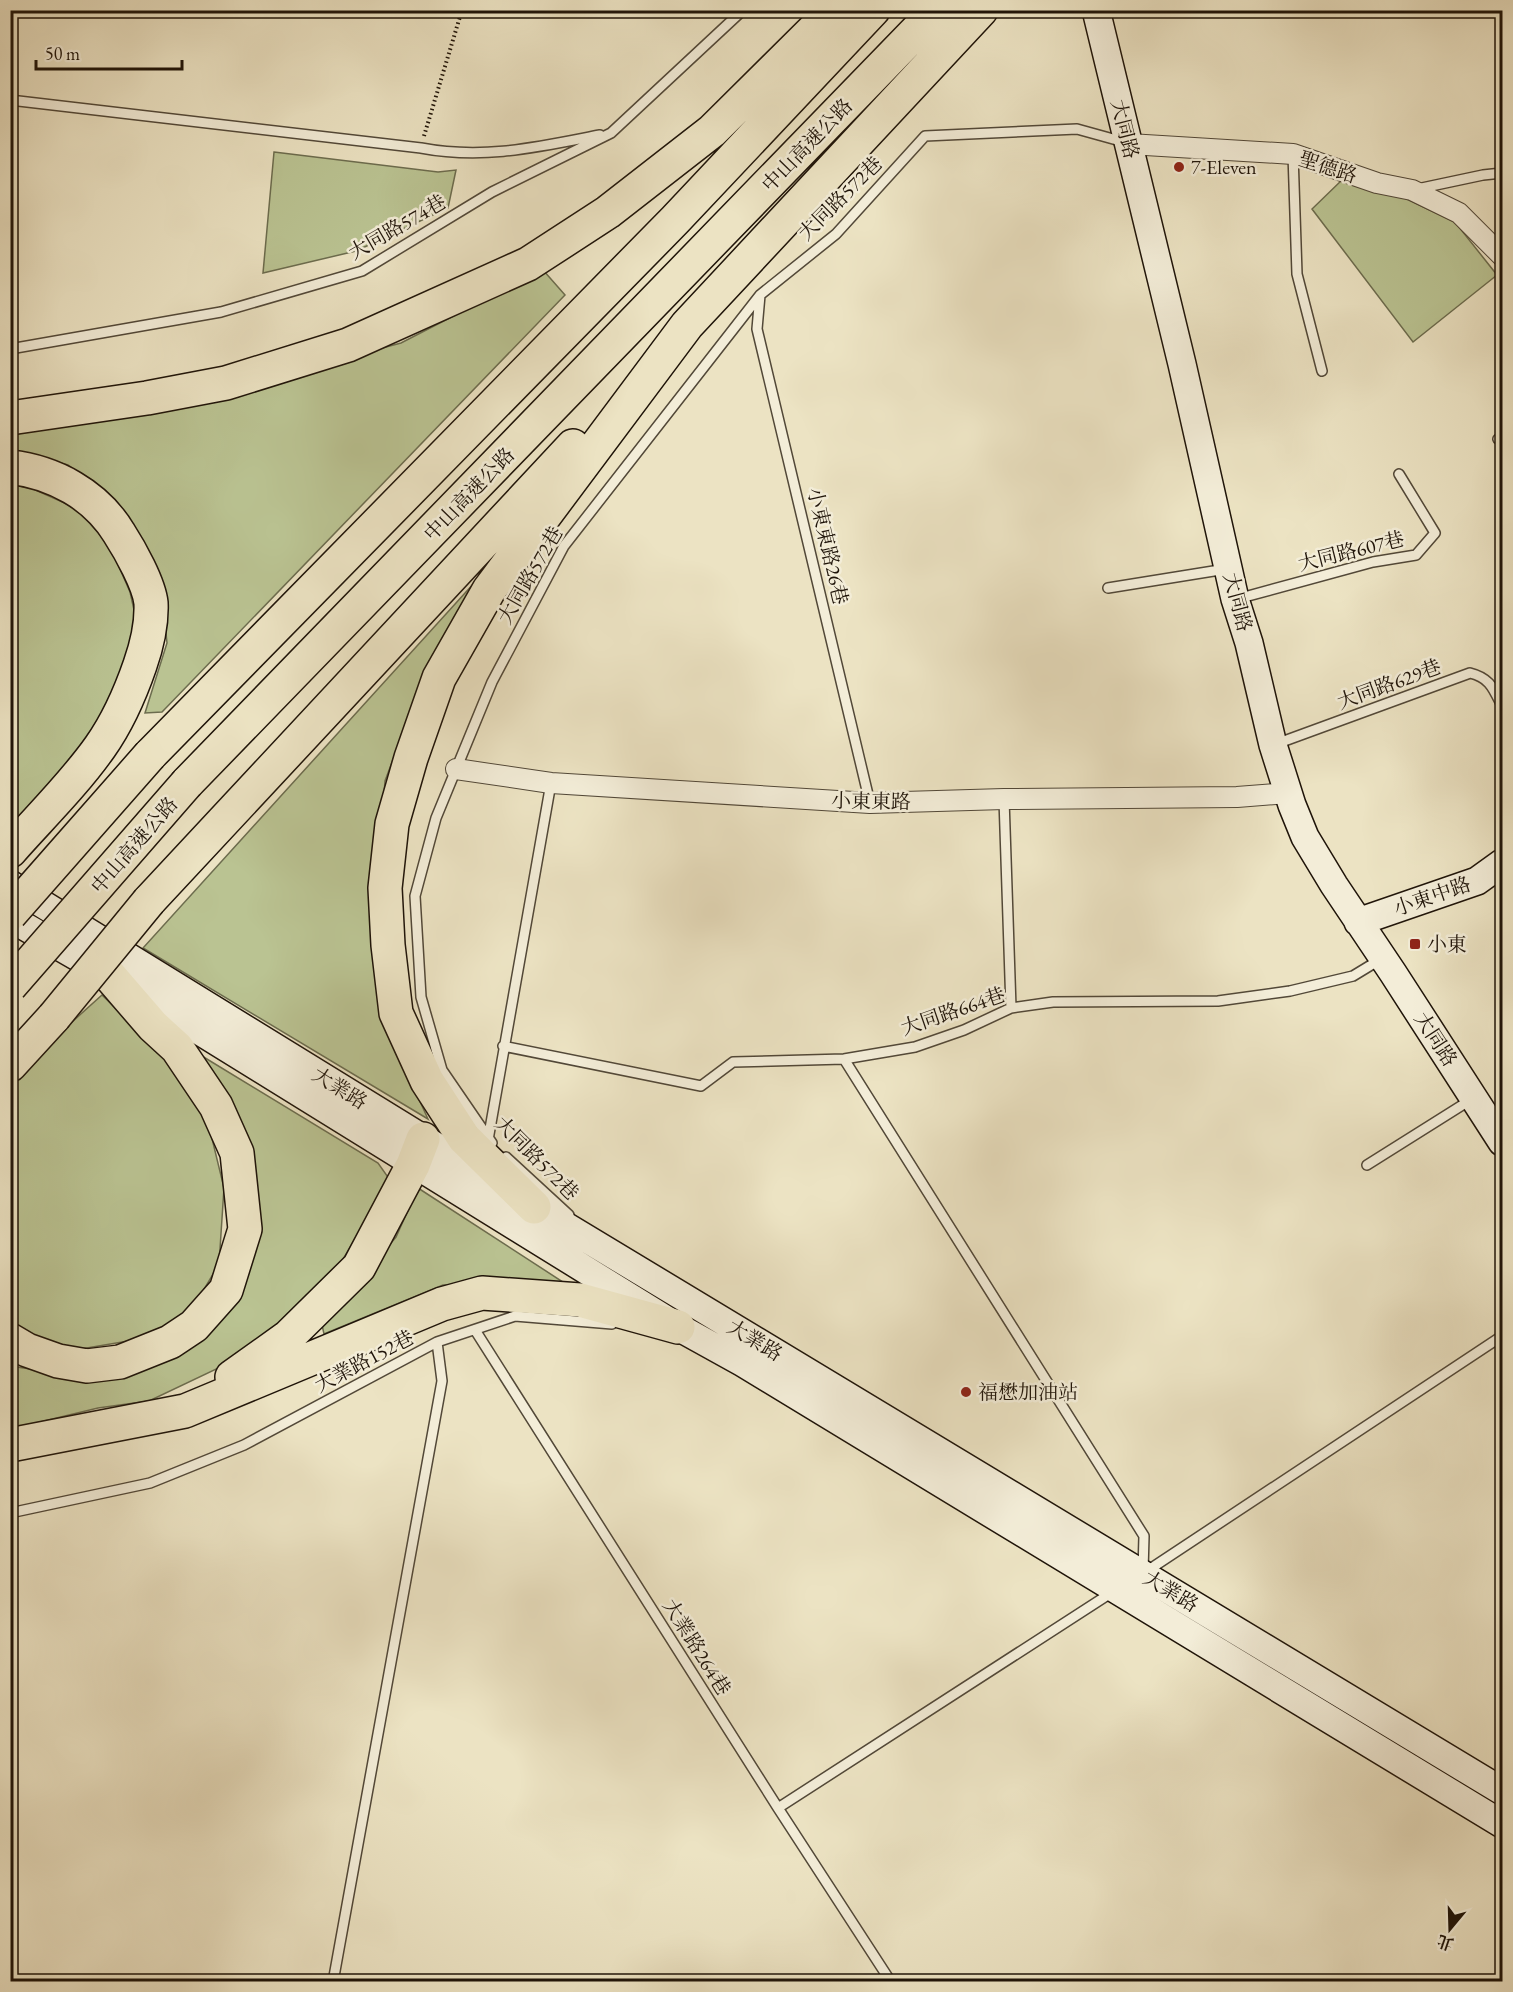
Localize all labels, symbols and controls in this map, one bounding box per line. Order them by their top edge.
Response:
scale bar [36,33,182,71]
text: 50 m [45,42,80,65]
street label: 中山高速公路 [756,93,858,197]
street label: 大同路 [1105,97,1145,161]
street label: 聖德路 [1295,145,1361,189]
street label: 大同路572巷 [792,150,888,246]
place label: 7-Eleven [1191,154,1257,180]
marker: 7-Eleven [1172,160,1186,174]
street label: 大同路574巷 [343,189,451,265]
street label: 中山高速公路 [418,442,520,546]
street label: 小東東路26巷 [802,485,854,607]
street label: 大同路572巷 [492,521,568,629]
street label: 大同路607巷 [1295,525,1407,577]
street label: 大同路 [1218,570,1258,634]
street label: 大同路629巷 [1333,653,1445,715]
street label: 小東東路 [831,787,911,815]
street label: 中山高速公路 [85,791,183,899]
street label: 小東中路 [1390,871,1474,921]
place label: 小東 [1427,931,1467,957]
marker: 小東 [1408,937,1422,951]
street label: 大同路664巷 [897,981,1009,1041]
street label: 大同路 [1409,1007,1463,1071]
street label: 大業路 [308,1061,372,1115]
street label: 大同路572巷 [489,1110,585,1206]
street label: 大業路 [723,1313,787,1367]
street label: 大業路152巷 [310,1324,418,1398]
place label: 福懋加油站 [978,1379,1078,1405]
marker: 福懋加油站 [959,1385,973,1399]
street label: 大業路 [1139,1564,1203,1618]
street label: 大業路264巷 [657,1594,737,1700]
north arrow [1420,1899,1480,1959]
text: 北 [1434,1930,1456,1955]

